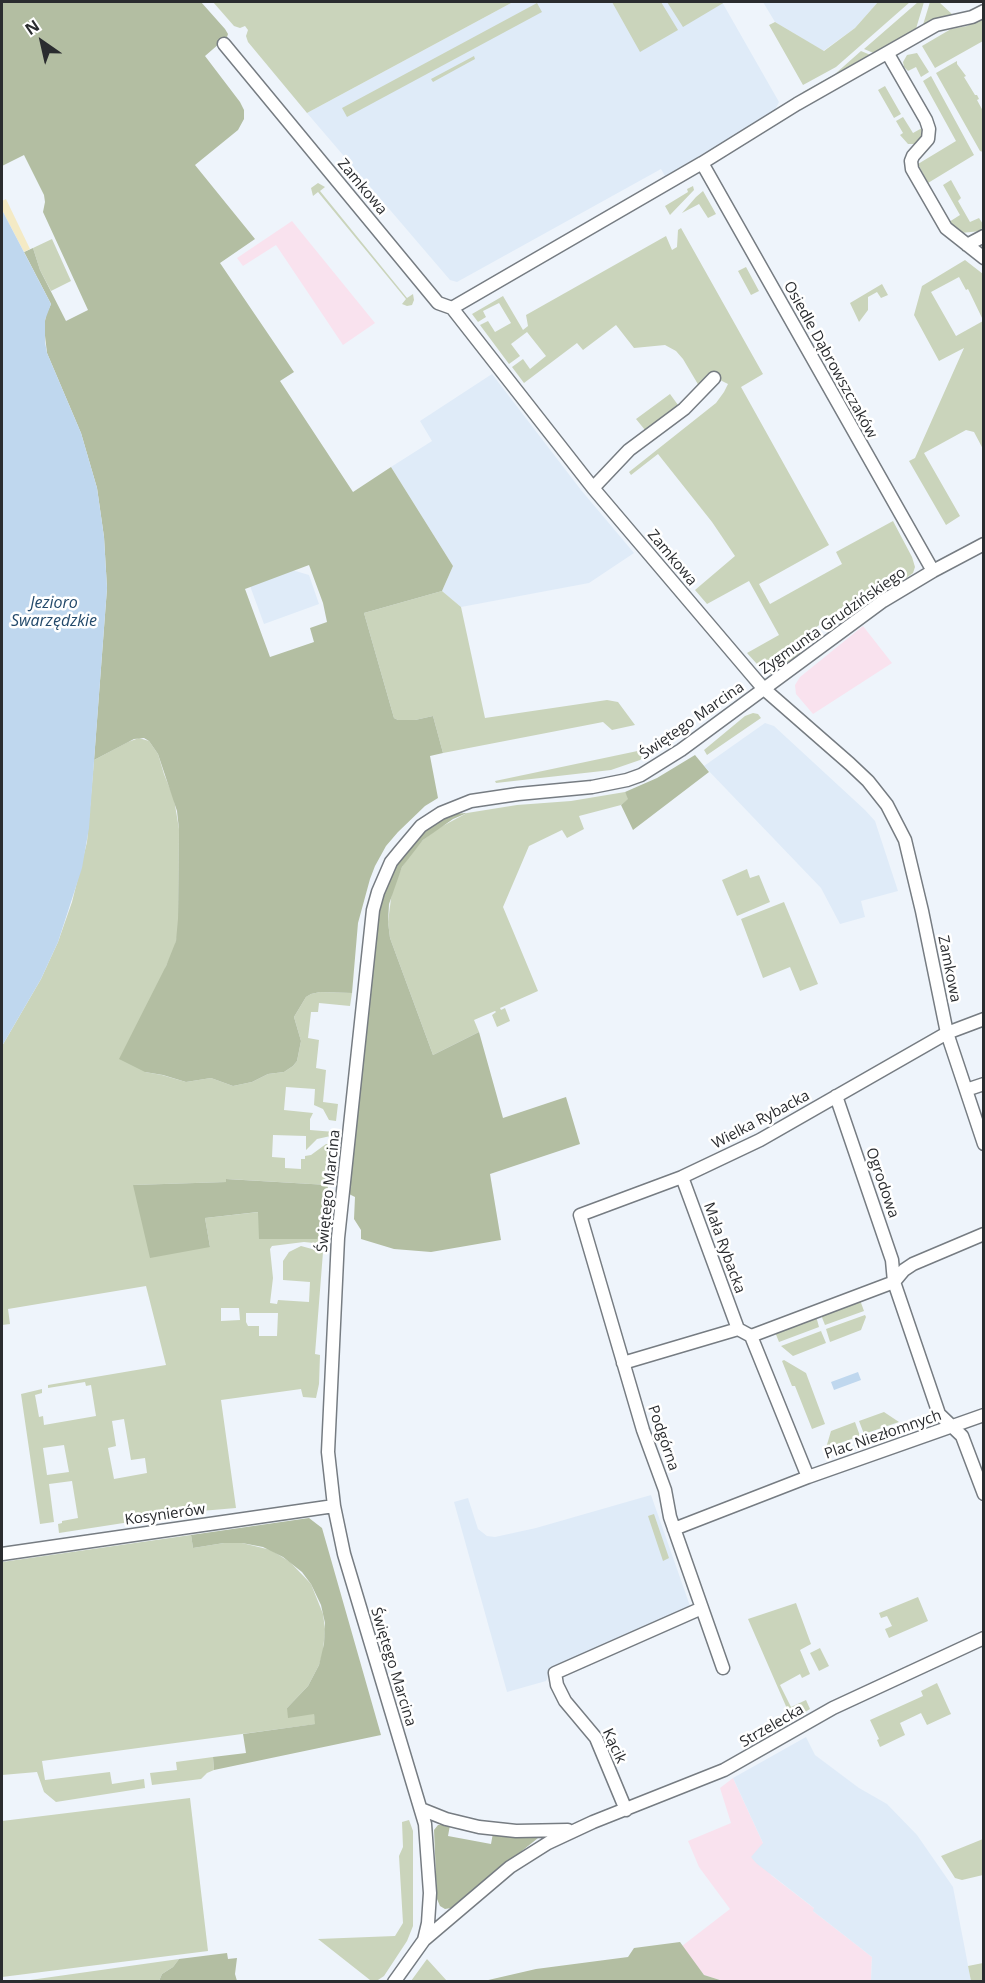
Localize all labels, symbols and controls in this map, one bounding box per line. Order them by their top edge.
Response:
north arrow [12,12,72,72]
text: N [20,14,43,40]
street label: Zamkowa [333,155,391,219]
street label: Osiedle Dąbrowszczaków [779,278,881,442]
street label: Zamkowa [643,526,701,590]
street label: Zygmunta Grudzińskiego [757,564,909,678]
water label: Jezioro Swarzędzkie [11,593,97,631]
street label: Świętego Marcina [636,678,748,764]
street label: Zamkowa [934,934,964,1004]
street label: Wielka Rybacka [709,1087,813,1153]
street label: Świętego Marcina [314,1129,344,1253]
street label: Ogrodowa [862,1145,902,1221]
street label: Mała Rybacka [699,1200,749,1296]
street label: Podgórna [643,1403,683,1473]
street label: Plac Niezłomnych [822,1407,944,1463]
street label: Kosynierów [124,1500,206,1530]
street label: Świętego Marcina [366,1605,420,1729]
street label: Strzelecka [737,1701,807,1751]
street label: Kącik [598,1726,630,1766]

